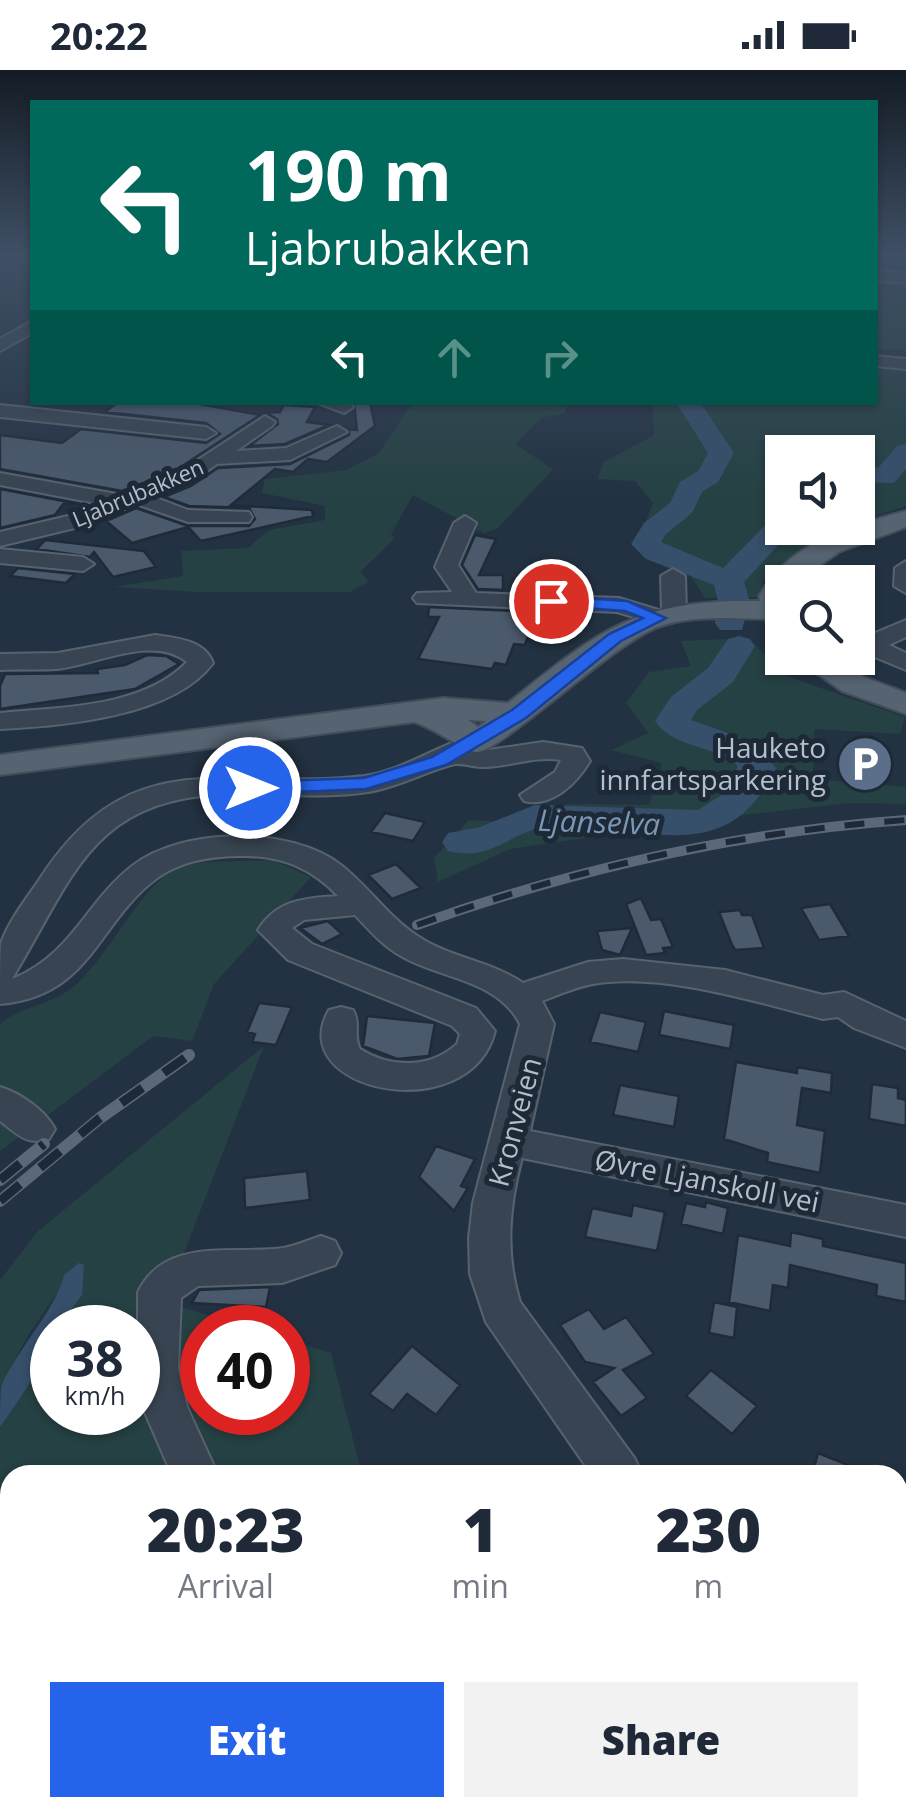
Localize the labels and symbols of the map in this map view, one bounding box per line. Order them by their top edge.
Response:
street label: Ljabrubakken [67,451,208,533]
pin [509,559,594,644]
place label: Hauketo innfartsparkering [599,728,826,798]
parking icon: Hauketo innfartsparkering [835,734,895,794]
position arrow [198,736,302,840]
water label: Ljanselva [537,799,661,844]
street label: Kronveien [479,1053,550,1191]
street label: Øvre Ljanskoll vei [592,1140,823,1220]
speed limit sign: 40 [180,1305,310,1435]

